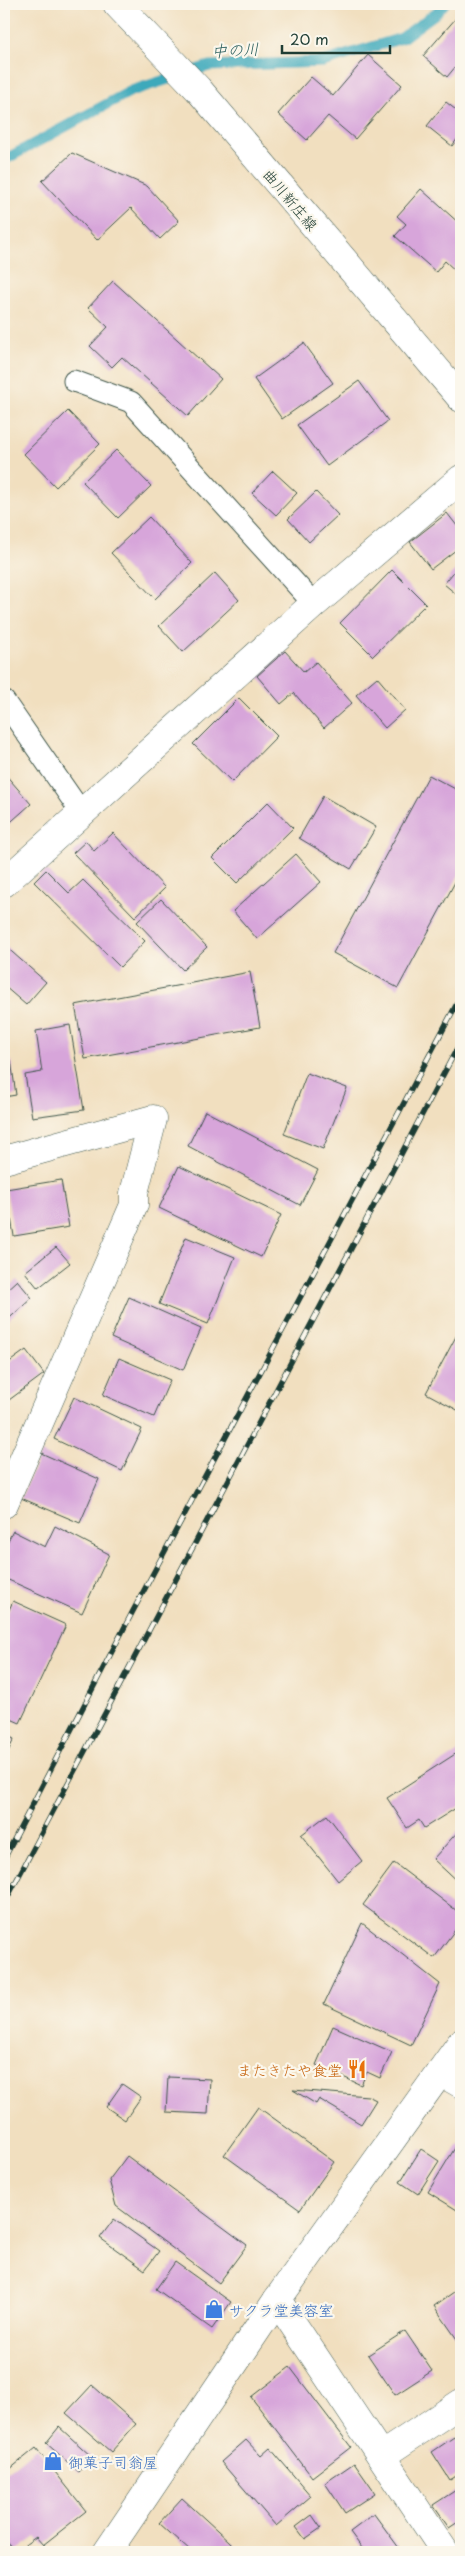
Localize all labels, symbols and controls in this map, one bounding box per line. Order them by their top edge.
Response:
scale bar [282,22,390,54]
text: 20 m [290,27,329,50]
water label: 中の川 [210,36,260,62]
street label: 曲川新庄線 [258,163,324,235]
place label: またきたや食堂 [237,2058,342,2081]
restaurant icon: またきたや食堂 [346,2058,368,2080]
shop icon: サクラ堂美容室 [203,2298,225,2320]
place label: サクラ堂美容室 [229,2298,333,2321]
shop icon: 御菓子司翁屋 [42,2450,64,2472]
place label: 御菓子司翁屋 [68,2450,158,2473]

